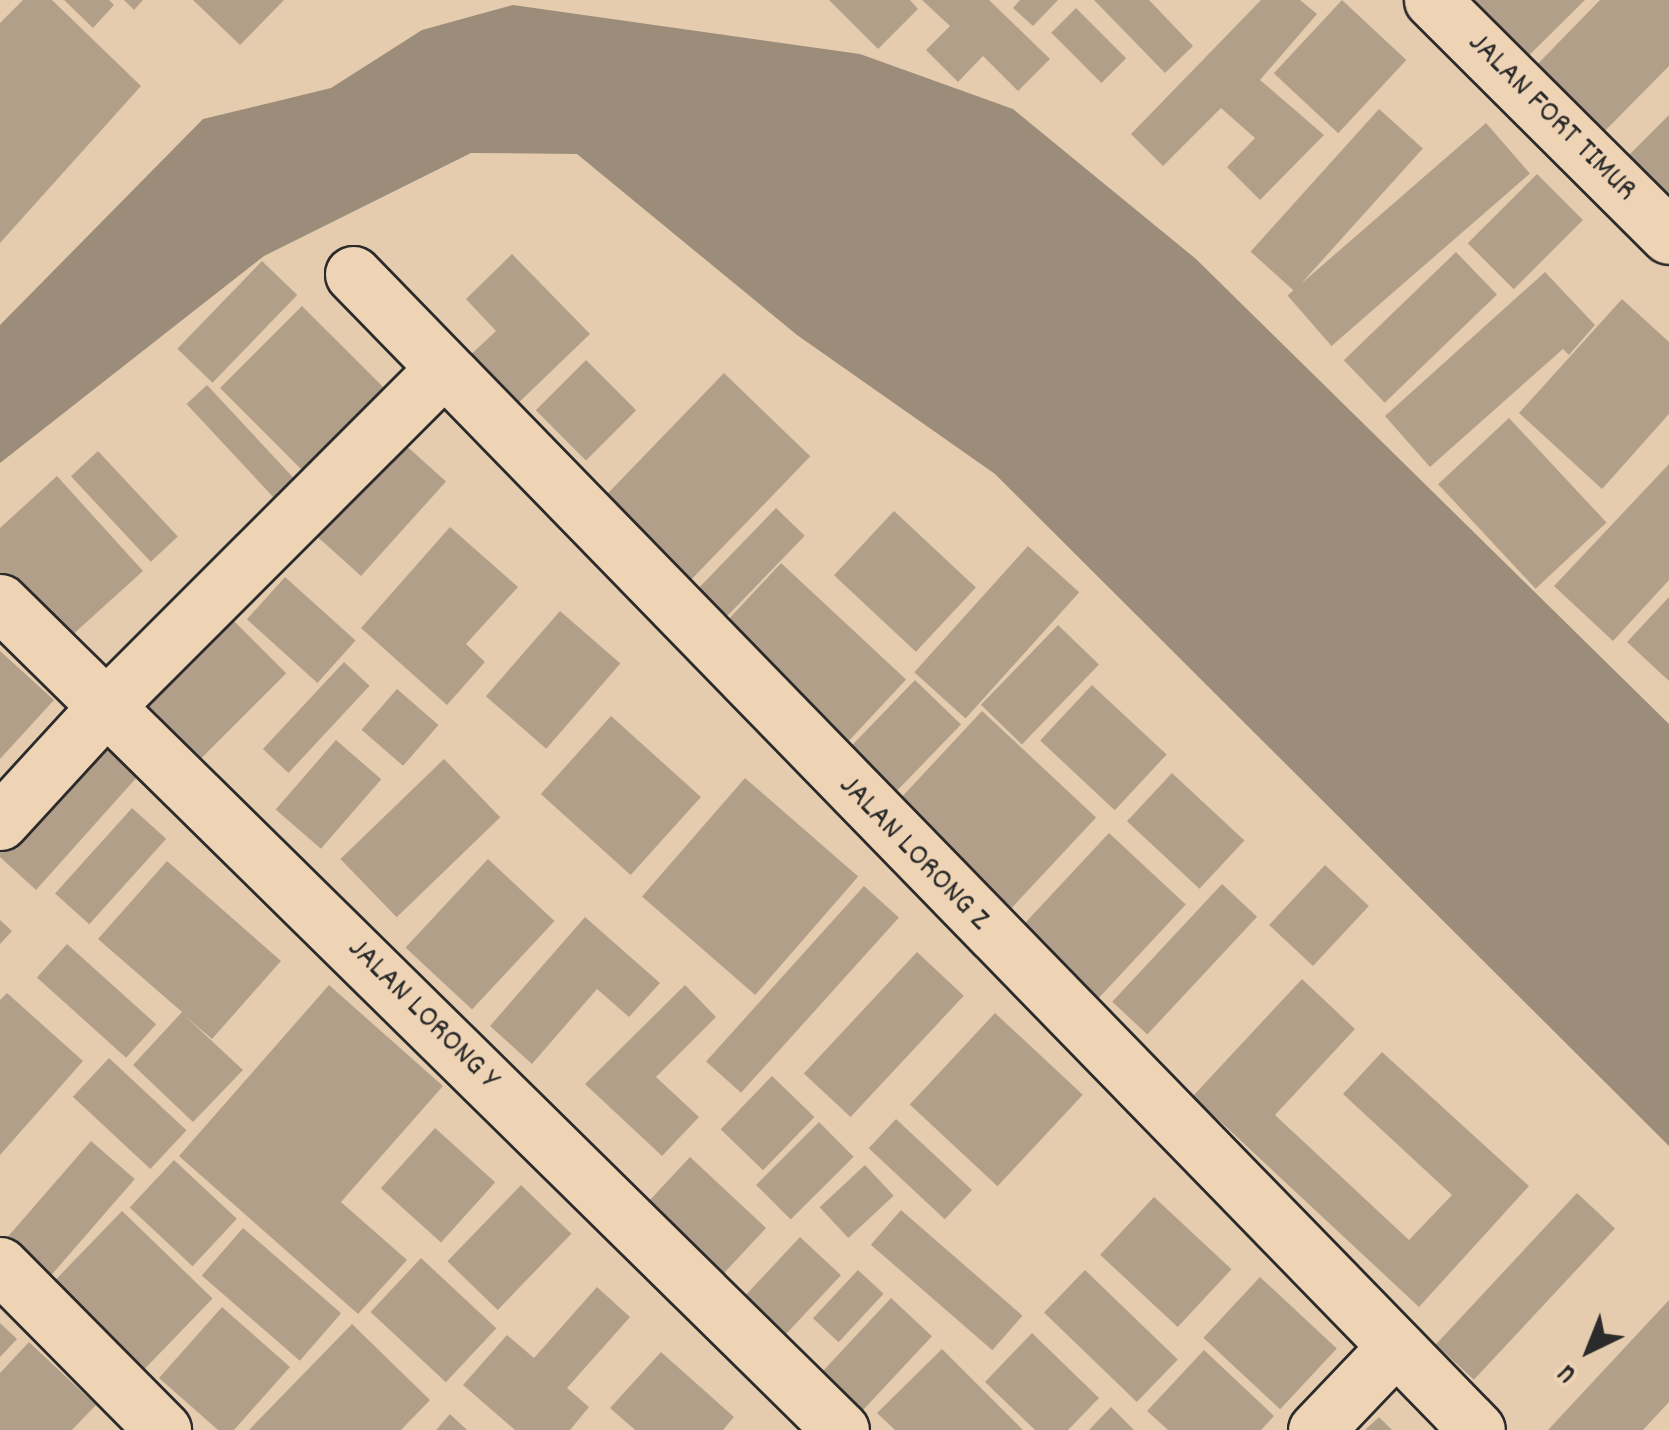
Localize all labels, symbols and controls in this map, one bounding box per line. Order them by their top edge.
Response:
street label: JALAN FORT TIMUR [1458,25,1644,211]
street label: JALAN LORONG Z [829,768,997,940]
street label: JALAN LORONG Y [338,931,506,1099]
north arrow [1539,1300,1639,1400]
text: U [1550,1353,1587,1391]

